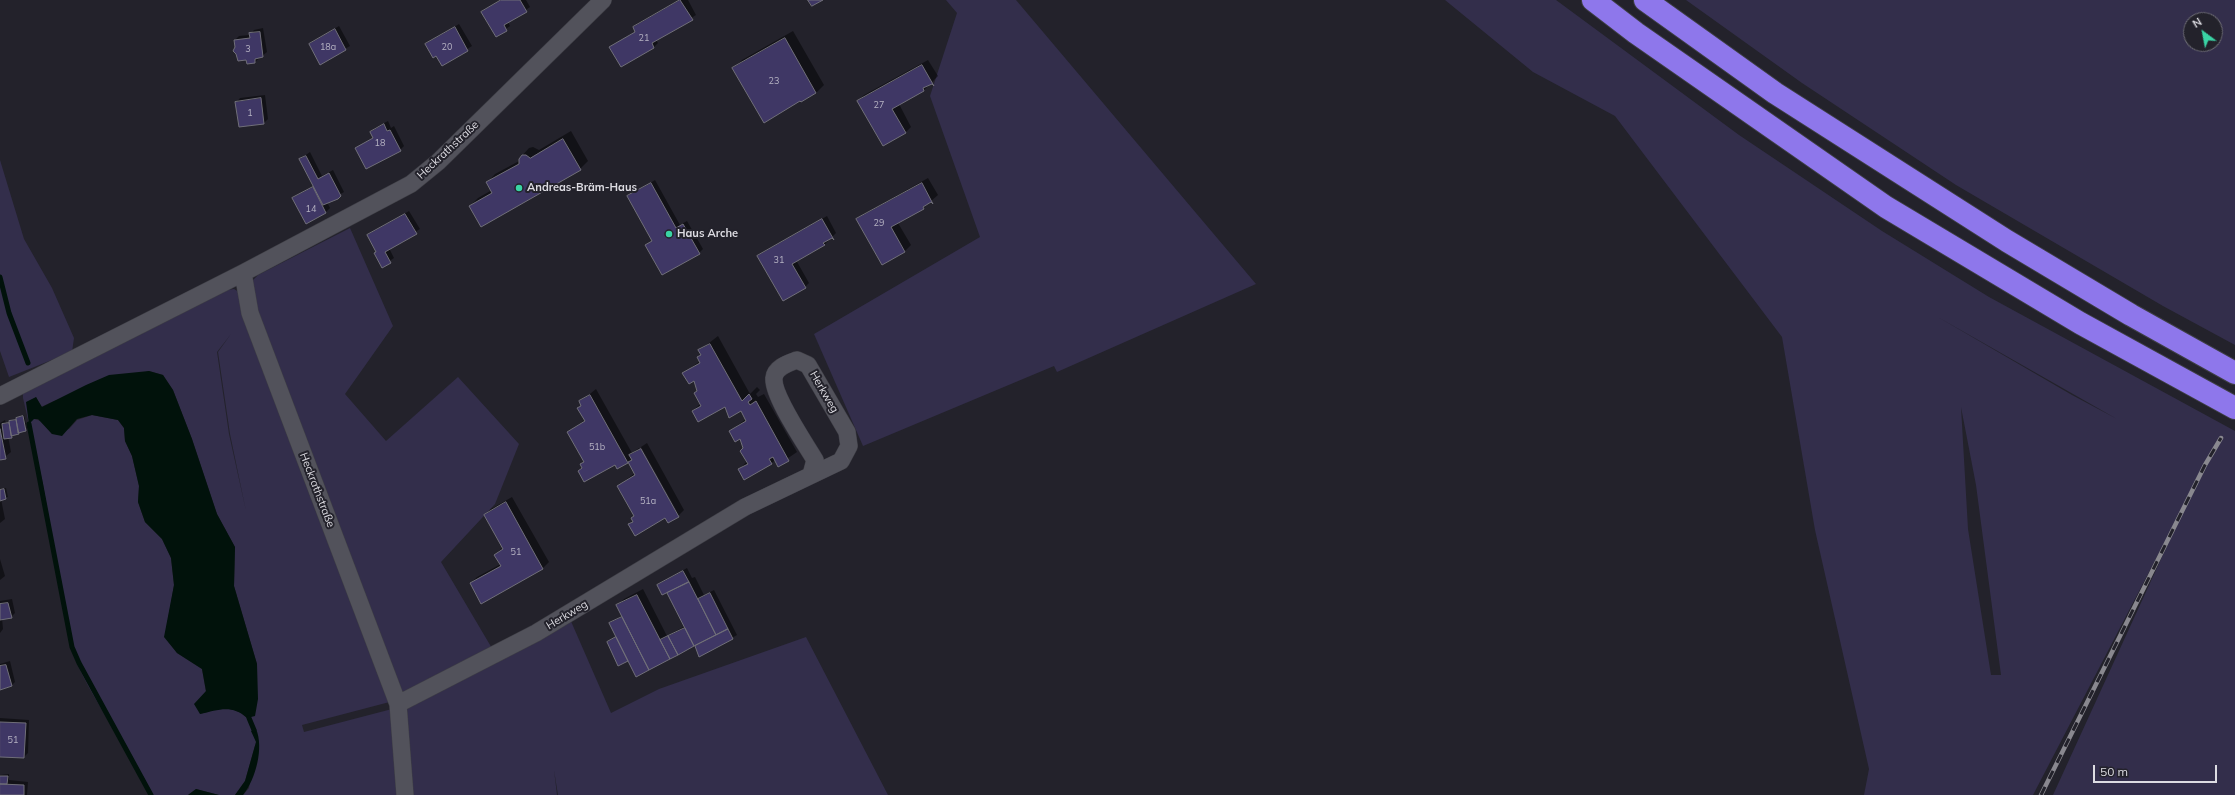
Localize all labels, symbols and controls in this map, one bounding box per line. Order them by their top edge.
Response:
north arrow [2183,12,2223,52]
text: N [2190,15,2204,31]
house number: 21 [639,33,649,43]
house number: 18a [320,42,336,52]
house number: 20 [442,42,452,52]
house number: 3 [245,44,251,54]
house number: 23 [769,76,779,86]
house number: 27 [874,100,884,110]
house number: 1 [247,108,253,118]
street label: Heckrathstraße [415,118,481,182]
house number: 18 [375,138,385,148]
place label: Andreas-Bräm-Haus [527,181,637,195]
marker: Andreas-Bräm-Haus [514,183,524,193]
house number: 14 [306,204,316,214]
house number: 29 [874,218,884,228]
place label: Haus Arche [677,227,738,241]
marker: Haus Arche [664,229,674,239]
house number: 31 [774,255,784,265]
street label: Herkweg [807,369,841,415]
house number: 51b [589,442,605,452]
street label: Heckrathstraße [297,451,337,529]
house number: 51a [640,496,656,506]
house number: 51 [511,547,521,557]
street label: Herkweg [544,598,590,632]
house number: 51 [8,735,18,745]
scale bar [2095,757,2219,783]
text: 50 m [2100,764,2128,779]

